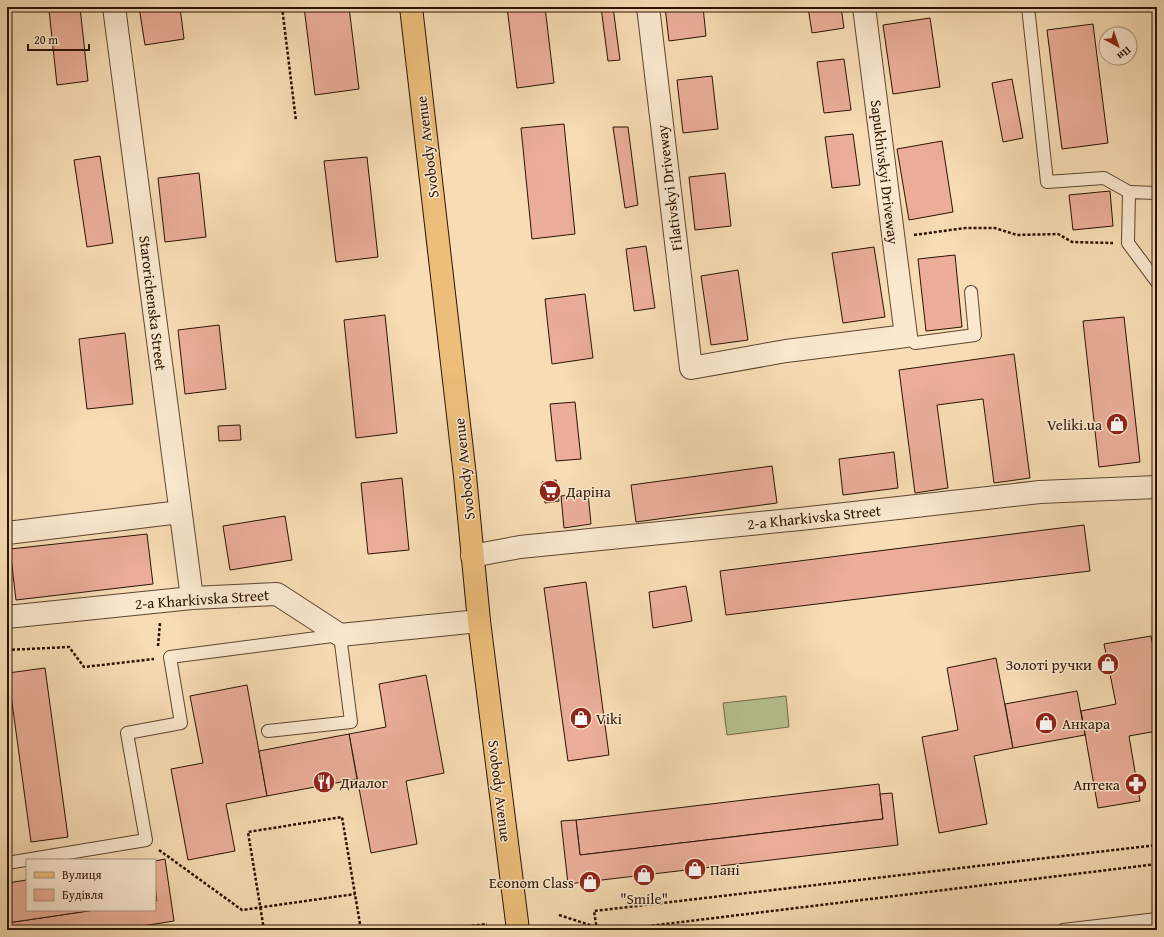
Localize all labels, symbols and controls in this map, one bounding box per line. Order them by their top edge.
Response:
scale bar [28,26,89,52]
north arrow [1098,26,1138,66]
text: 20 m [34,31,58,48]
text: Пн [1114,43,1135,64]
street label: Svobody Avenue [410,95,444,199]
street label: Sapukhivskyi Driveway [866,98,904,246]
street label: Filativskyi Driveway [651,123,687,252]
street label: Starorichenska Street [134,234,172,372]
shop icon: Veliki.ua [1104,411,1130,437]
place label: Veliki.ua [1047,414,1102,435]
street label: Svobody Avenue [448,417,480,521]
supermarket icon: Даріна [537,478,563,504]
place label: Даріна [565,481,612,502]
street label: 2-a Kharkivska Street [746,499,883,534]
street label: 2-a Kharkivska Street [134,584,271,614]
shop icon: Золоті ручки [1095,651,1121,677]
place label: Золоті ручки [1005,654,1092,675]
shop icon: Viki [568,705,594,731]
place label: Viki [596,708,622,729]
shop icon: Анкара [1033,710,1059,736]
place label: Анкара [1062,713,1111,734]
street label: Svobody Avenue [483,739,517,843]
restaurant icon: Диалог [311,769,337,795]
pharmacy icon: Аптека [1123,771,1149,797]
place label: Диалог [339,772,389,793]
place label: Аптека [1073,774,1121,795]
shop icon: Пані [682,856,708,882]
legend [26,859,156,911]
place label: Пані [710,859,740,880]
shop icon: "Smile" [631,862,657,888]
text: Вулиця [62,866,102,883]
shop icon: Econom Class [577,869,603,895]
place label: Econom Class [489,872,574,893]
text: Будівля [62,886,103,903]
place label: "Smile" [620,888,668,909]

